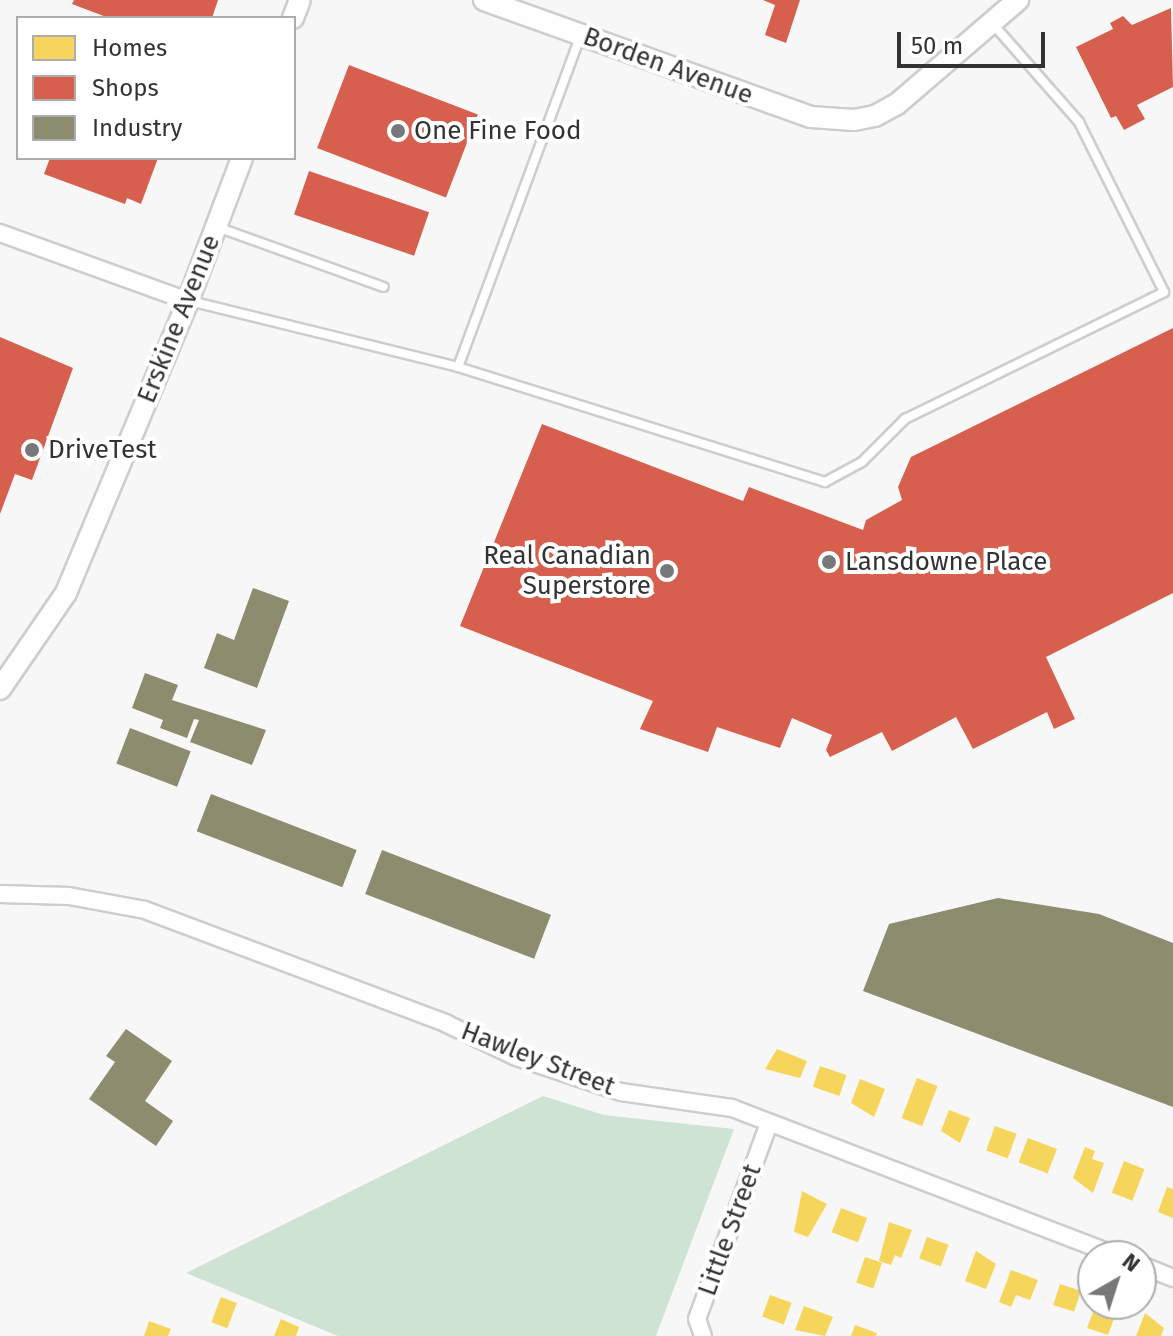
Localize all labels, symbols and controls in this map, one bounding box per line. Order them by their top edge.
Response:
legend [16,16,296,160]
scale bar [901,16,1049,66]
street label: Borden Avenue [579,21,757,111]
text: 50 m [911,32,963,60]
text: Homes [92,34,167,62]
text: Shops [92,74,159,102]
text: Industry [92,114,182,142]
place label: One Fine Food [414,115,582,147]
marker: One Fine Food [389,122,407,140]
street label: Erskine Avenue [131,230,227,408]
place label: DriveTest [48,434,157,466]
marker: DriveTest [23,441,41,459]
place label: Real Canadian Superstore [483,540,651,602]
place label: Lansdowne Place [845,546,1047,578]
marker: Lansdowne Place [820,553,838,571]
marker: Real Canadian Superstore [658,562,676,580]
street label: Hawley Street [457,1015,619,1103]
street label: Little Street [692,1160,768,1300]
north arrow [1077,1240,1157,1320]
text: N [1117,1247,1145,1278]

